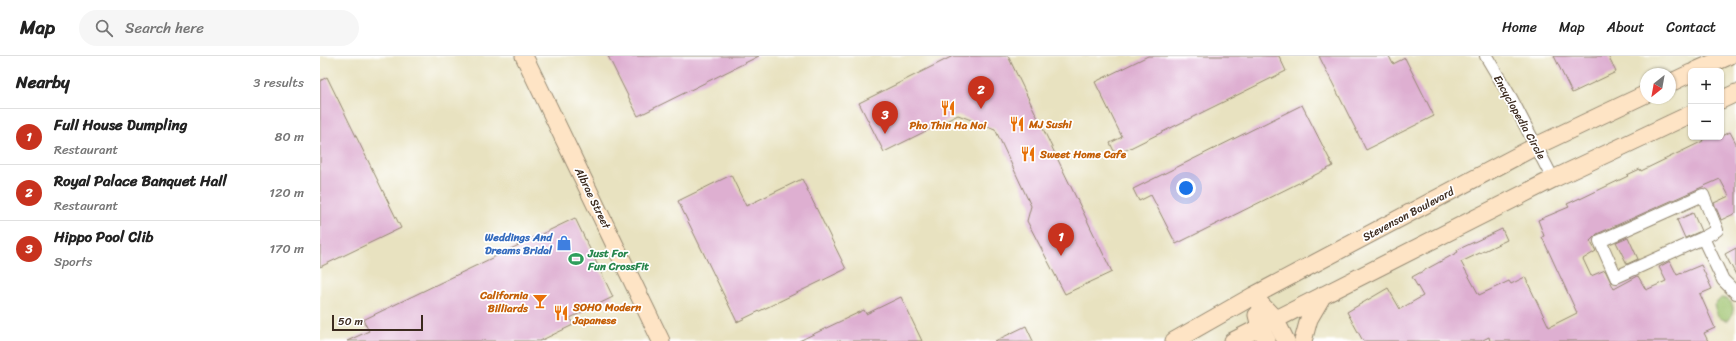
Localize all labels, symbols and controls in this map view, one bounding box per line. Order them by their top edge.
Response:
search box [79,10,359,46]
text: Map [20,11,55,44]
text: Search here [125,15,204,41]
text: Home [1502,15,1537,40]
text: Map [1559,15,1585,40]
text: About [1607,15,1644,40]
text: Contact [1666,15,1716,40]
icon: search [93,17,115,39]
text: Nearby [16,67,70,97]
north arrow [1640,68,1676,104]
map controls [1688,68,1724,140]
button: + [1688,68,1724,104]
text: 3 results [253,71,304,94]
street label: Encyclopedia Circle [1488,71,1551,164]
pin: 2 [968,76,994,109]
restaurant icon: Pho Thin Ha Noi [939,99,957,117]
pin: 3 [872,101,898,134]
button: − [1688,104,1724,140]
text: Full House Dumpling [54,112,187,138]
restaurant icon: MJ Sushi [1008,115,1026,133]
place label: MJ Sushi [1028,115,1073,134]
place label: Pho Thin Ha Noi [910,116,987,135]
text: 1 [26,125,32,148]
text: 80 m [275,125,304,148]
text: Restaurant [54,138,118,161]
restaurant icon: Sweet Home Cafe [1019,145,1037,163]
place label: Sweet Home Cafe [1039,145,1127,164]
street label: Albrae Street [569,163,616,233]
text: Royal Palace Banquet Hall [54,168,227,194]
your location [1176,178,1196,198]
text: 2 [25,181,33,204]
text: 120 m [269,181,304,204]
street label: Stevenson Boulevard [1359,182,1458,247]
text: Restaurant [54,194,118,217]
pin: 1 [1048,223,1074,256]
text: Hippo Pool Clib [54,224,154,250]
place label: Weddings And Dreams Bridal [485,228,553,260]
shop icon: Weddings And Dreams Bridal [555,234,573,252]
text: 3 [25,237,33,260]
text: 170 m [269,237,304,260]
place label: Just For Fun CrossFit [587,244,649,276]
text: Sports [54,250,92,273]
sports icon: Just For Fun CrossFit [567,250,585,268]
place label: California Billiards [479,286,529,318]
bar icon: California Billiards [531,292,549,310]
place label: SOHO Modern Japanese [572,298,641,330]
restaurant icon: SOHO Modern Japanese [552,304,570,322]
text: 50 m [338,312,363,331]
scale bar [332,313,423,332]

